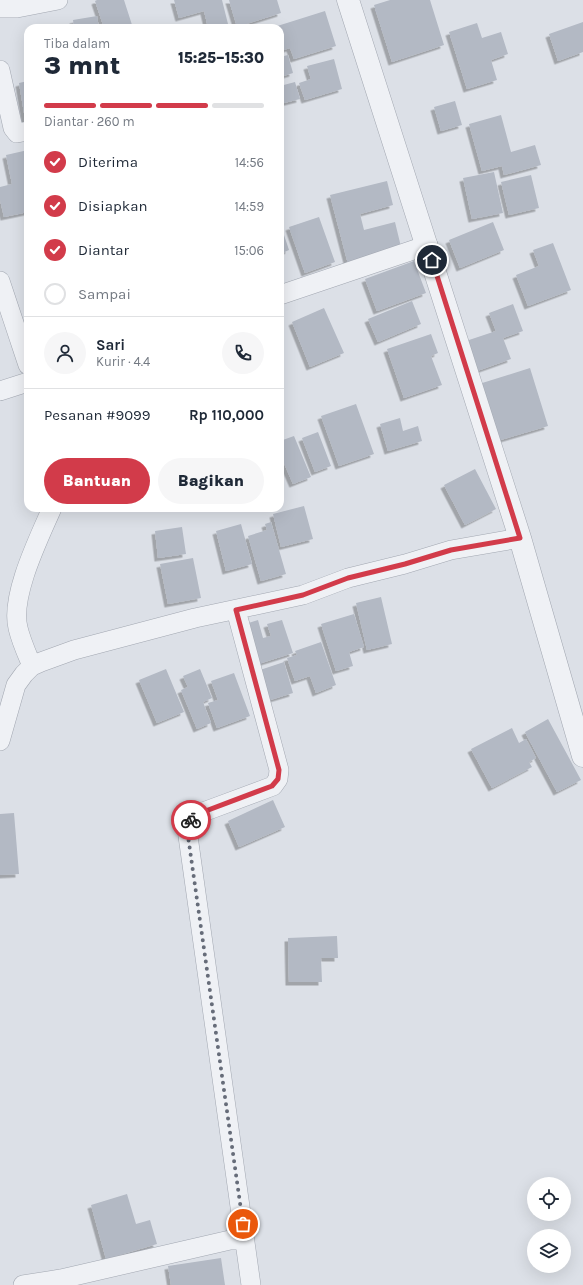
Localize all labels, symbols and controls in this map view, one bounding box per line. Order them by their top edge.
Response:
text: Tiba dalam [44,36,110,51]
text: 15:25–15:30 [178,49,264,67]
text: 3 mnt [44,50,121,81]
text: Diantar · 260 m [44,114,135,129]
icon: check [44,151,66,173]
text: Diterima [78,153,138,171]
text: 14:56 [235,155,264,170]
icon: check [44,195,66,217]
text: Disiapkan [78,197,148,215]
text: 14:59 [235,199,264,214]
icon: check [44,239,66,261]
text: Diantar [78,241,129,259]
text: 15:06 [234,243,264,258]
pin [415,243,449,277]
icon: home [421,249,443,271]
text: Sampai [78,285,131,303]
button: person [44,332,86,374]
button: phone [222,332,264,374]
text: Sari [96,336,125,354]
text: Kurir · 4.4 [96,354,150,369]
text: Pesanan #9099 [44,406,150,424]
text: Rp 110,000 [189,406,264,424]
button: Bantuan [44,458,150,504]
button: Bagikan [158,458,264,504]
courier [171,800,211,840]
icon: bike [180,809,202,831]
map controls [527,1177,571,1273]
button: locate [527,1177,571,1221]
pin [226,1207,260,1241]
icon: bag [232,1213,254,1235]
button: layers [527,1229,571,1273]

